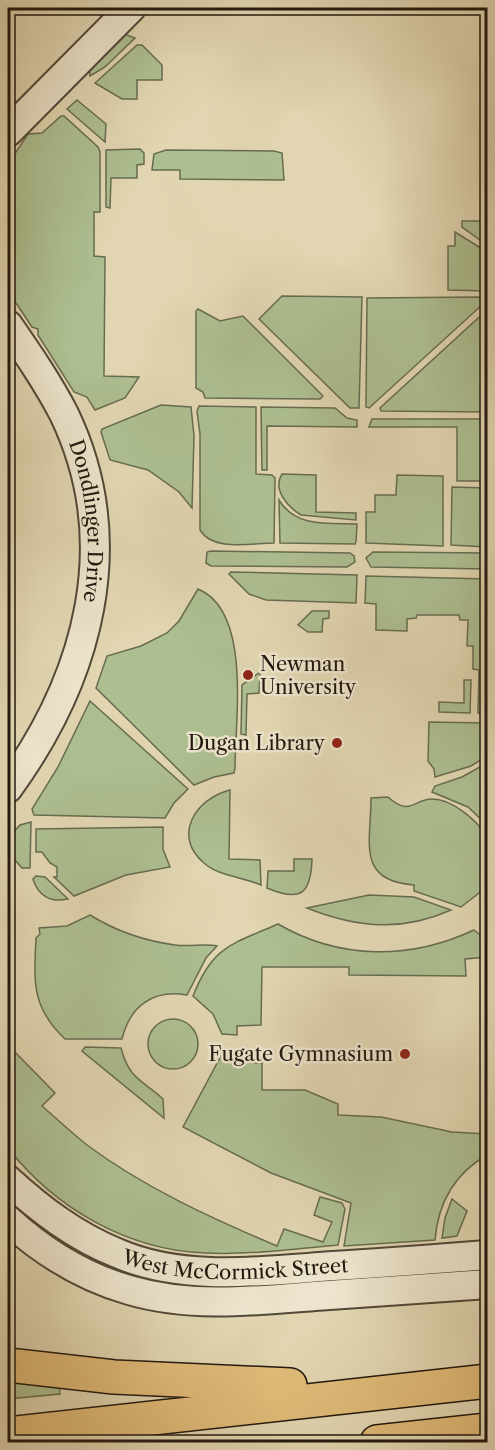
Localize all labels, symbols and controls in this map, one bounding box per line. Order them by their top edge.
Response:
street label: Dondlinger Drive [64,436,107,604]
place label: Newman University [260,652,357,699]
marker: Newman University [241,668,255,682]
place label: Dugan Library [188,731,326,755]
marker: Dugan Library [330,736,344,750]
place label: Fugate Gymnasium [209,1042,393,1066]
marker: Fugate Gymnasium [398,1047,412,1061]
street label: West McCormick Street [118,1244,349,1284]

